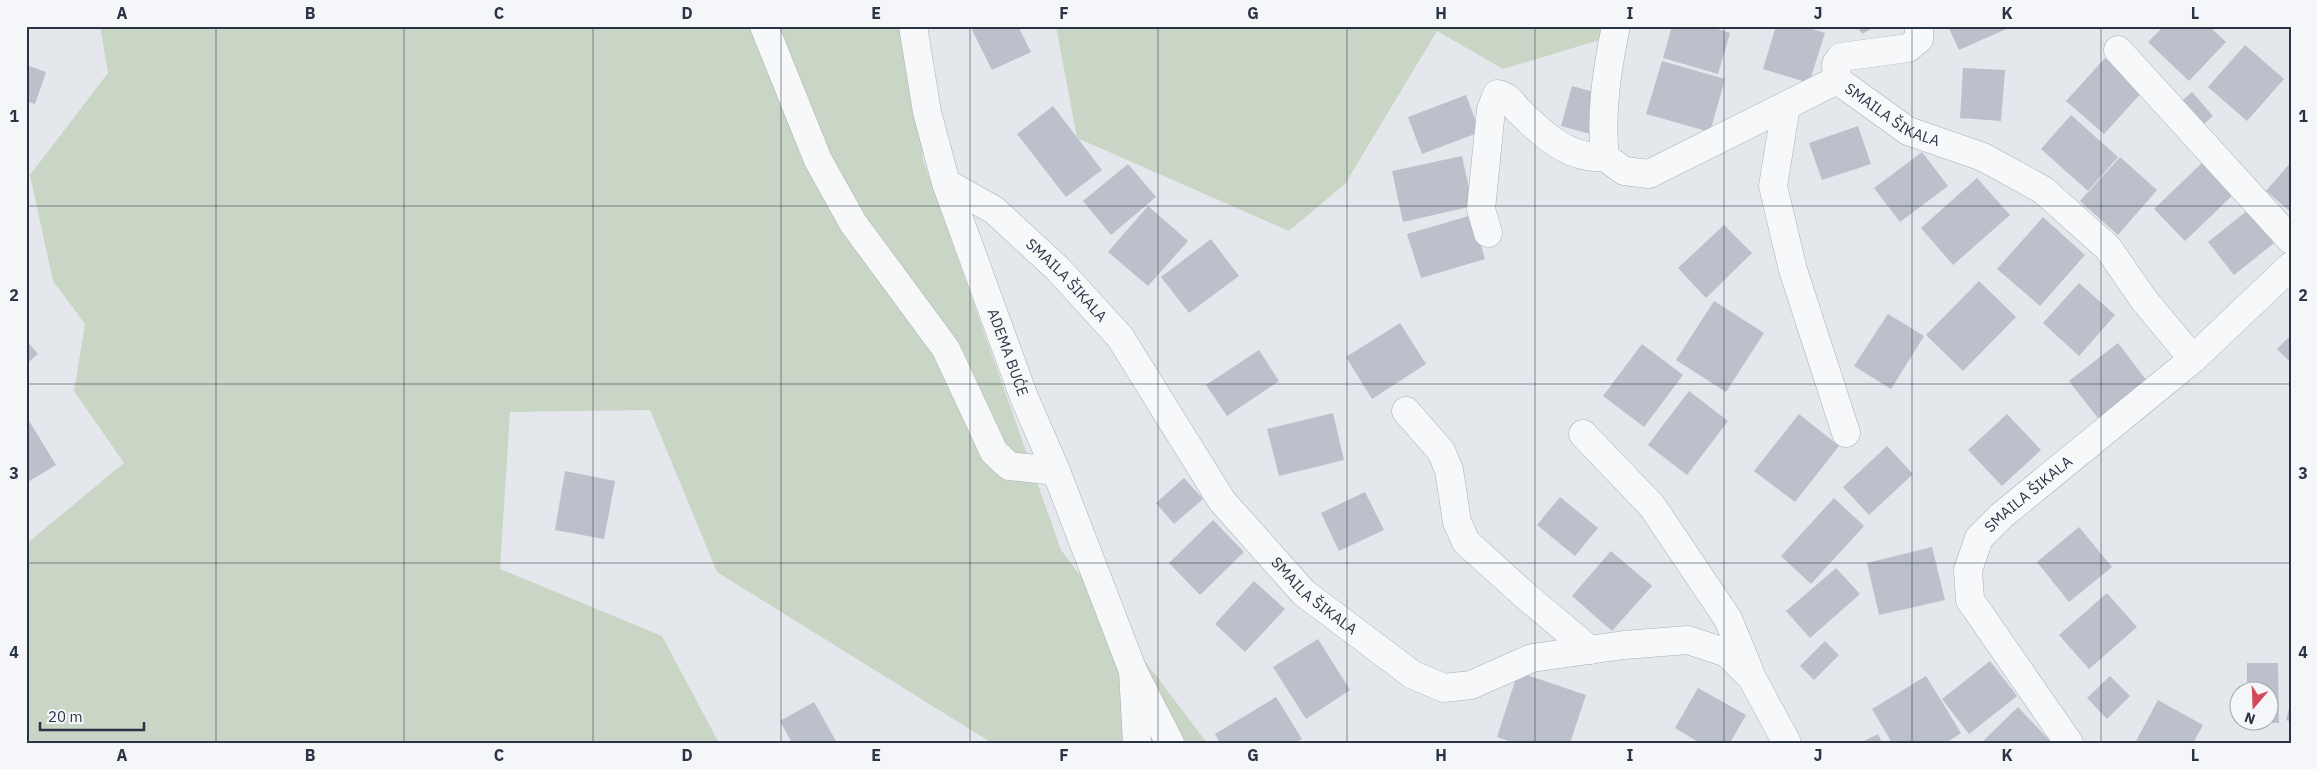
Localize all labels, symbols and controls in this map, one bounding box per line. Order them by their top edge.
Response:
text: A [117,3,128,23]
text: B [305,3,316,23]
text: C [494,3,504,23]
text: D [681,3,693,23]
text: E [871,3,881,23]
text: F [1059,3,1069,23]
text: G [1247,3,1259,23]
text: H [1435,3,1447,23]
text: I [1627,3,1634,23]
text: J [1814,3,1822,23]
text: K [2001,3,2013,23]
text: L [2191,3,2199,23]
street label: SMAILA ŠIKALA [1841,79,1943,150]
text: 1 [9,106,19,126]
text: 1 [2298,106,2308,126]
street label: SMAILA ŠIKALA [1022,234,1112,326]
text: 2 [9,285,19,305]
text: 2 [2298,285,2308,305]
street label: ADEMA BUĆE [984,306,1033,399]
street label: SMAILA ŠIKALA [1980,451,2076,536]
text: 3 [9,463,19,483]
text: 3 [2298,463,2308,483]
street label: SMAILA ŠIKALA [1267,553,1361,639]
text: 4 [9,642,19,662]
text: 4 [2298,642,2308,662]
north arrow [2230,682,2280,732]
scale bar [40,699,144,731]
text: 20 m [48,707,83,726]
text: N [2242,708,2257,728]
text: A [117,745,128,765]
text: B [305,745,316,765]
text: C [494,745,504,765]
text: D [681,745,693,765]
text: E [871,745,881,765]
text: F [1059,745,1069,765]
text: G [1247,745,1259,765]
text: H [1435,745,1447,765]
text: I [1627,745,1634,765]
text: J [1814,745,1822,765]
text: K [2001,745,2013,765]
text: L [2191,745,2199,765]

